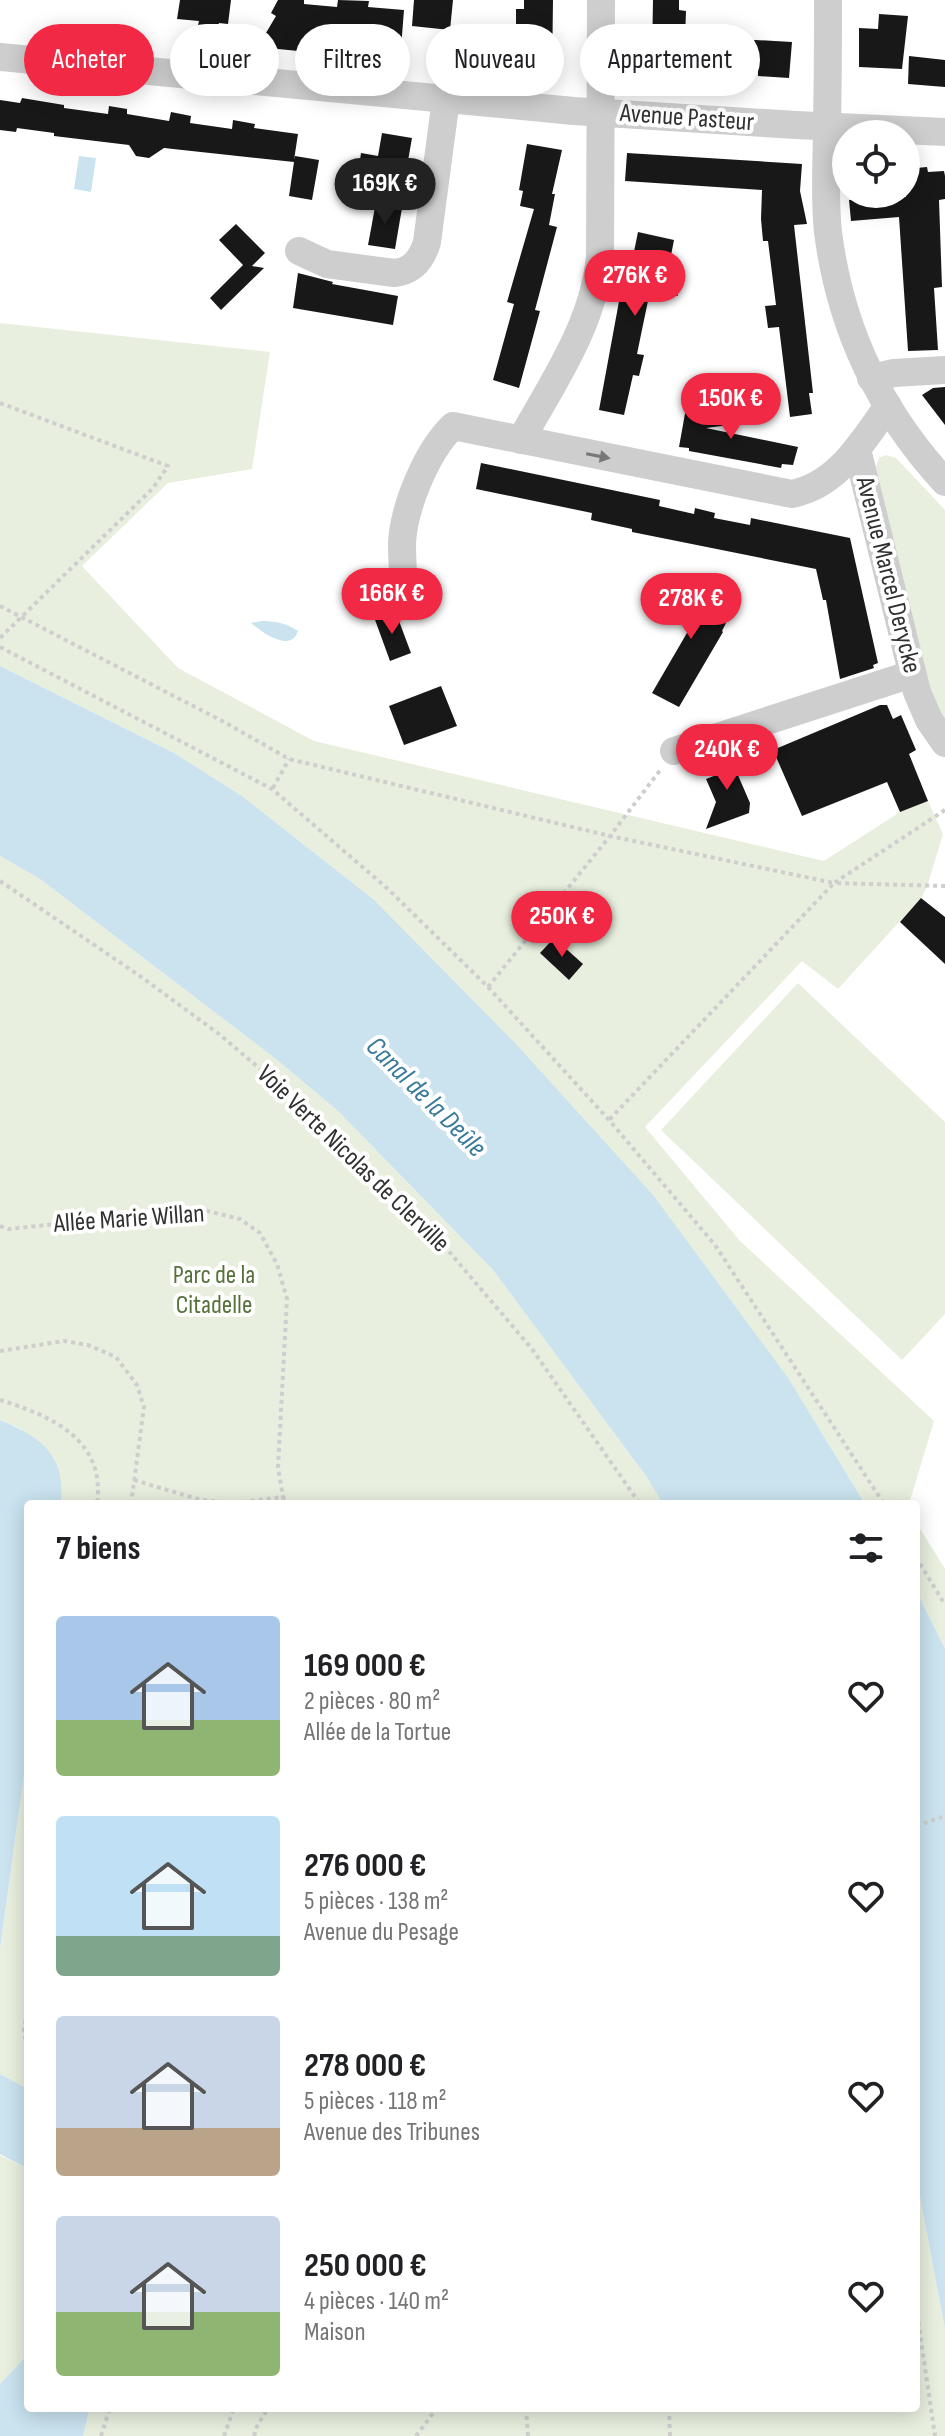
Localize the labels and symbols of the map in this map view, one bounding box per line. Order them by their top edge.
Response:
street label: Avenue Pasteur [618,98,756,138]
pin: 169K € [320,158,450,226]
pin: 276K € [570,250,700,318]
pin: 150K € [666,373,796,441]
one-way arrow [585,450,610,463]
street label: Avenue Marcel Derycke [848,473,927,676]
pin: 166K € [327,568,457,636]
pin: 278K € [626,573,756,641]
pin: 240K € [662,724,792,792]
pin: 250K € [497,891,627,959]
water label: Canal de la Deûle [359,1030,493,1164]
street label: Voie Verte Nicolas de Clerville [250,1059,456,1259]
street label: Allée Marie Willan [52,1198,205,1240]
park label: Parc de la Citadelle [173,1260,255,1321]

